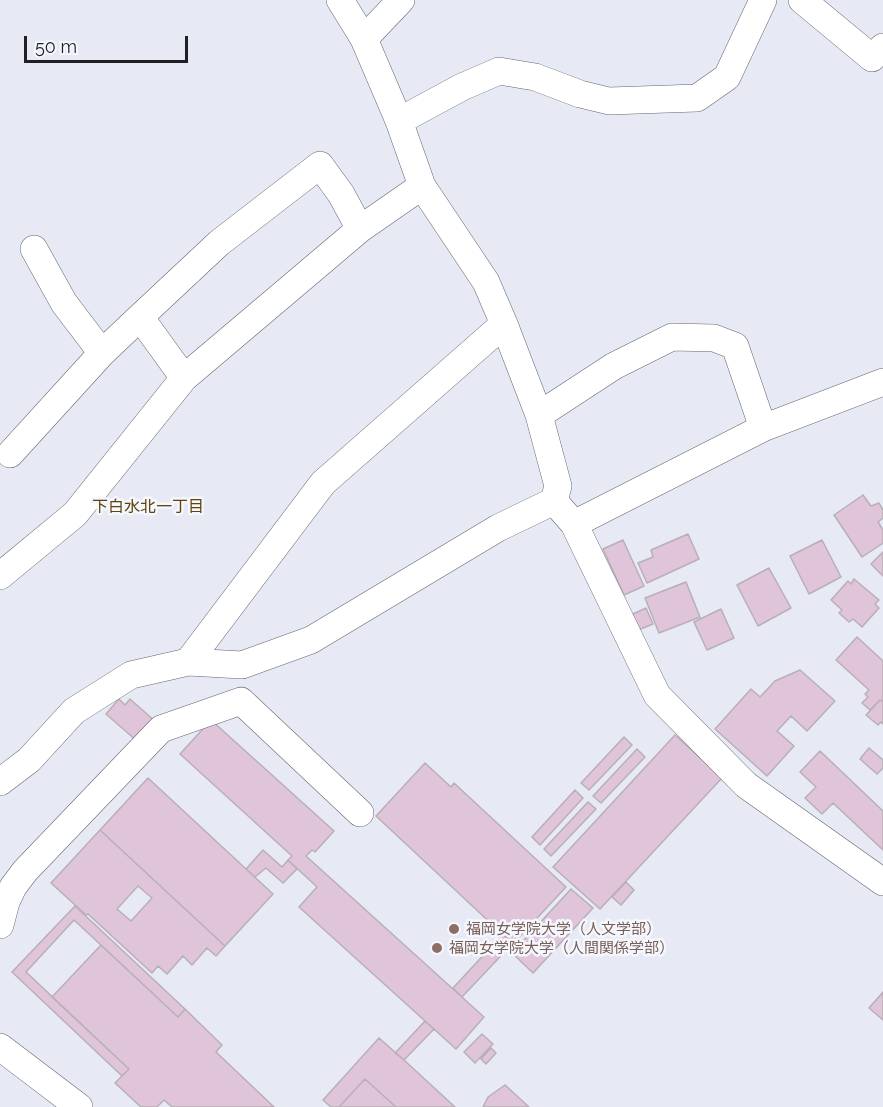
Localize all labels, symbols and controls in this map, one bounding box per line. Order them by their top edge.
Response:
scale bar [27,24,190,62]
text: 50 m [35,36,77,57]
district label: 下白水北一丁目 [92,497,204,517]
place label: 福岡女学院大学（人文学部） [466,920,661,938]
marker: 福岡女学院大学（人文学部） [447,922,461,936]
place label: 福岡女学院大学（人間関係学部） [449,939,674,957]
marker: 福岡女学院大学（人間関係学部） [430,941,444,955]

